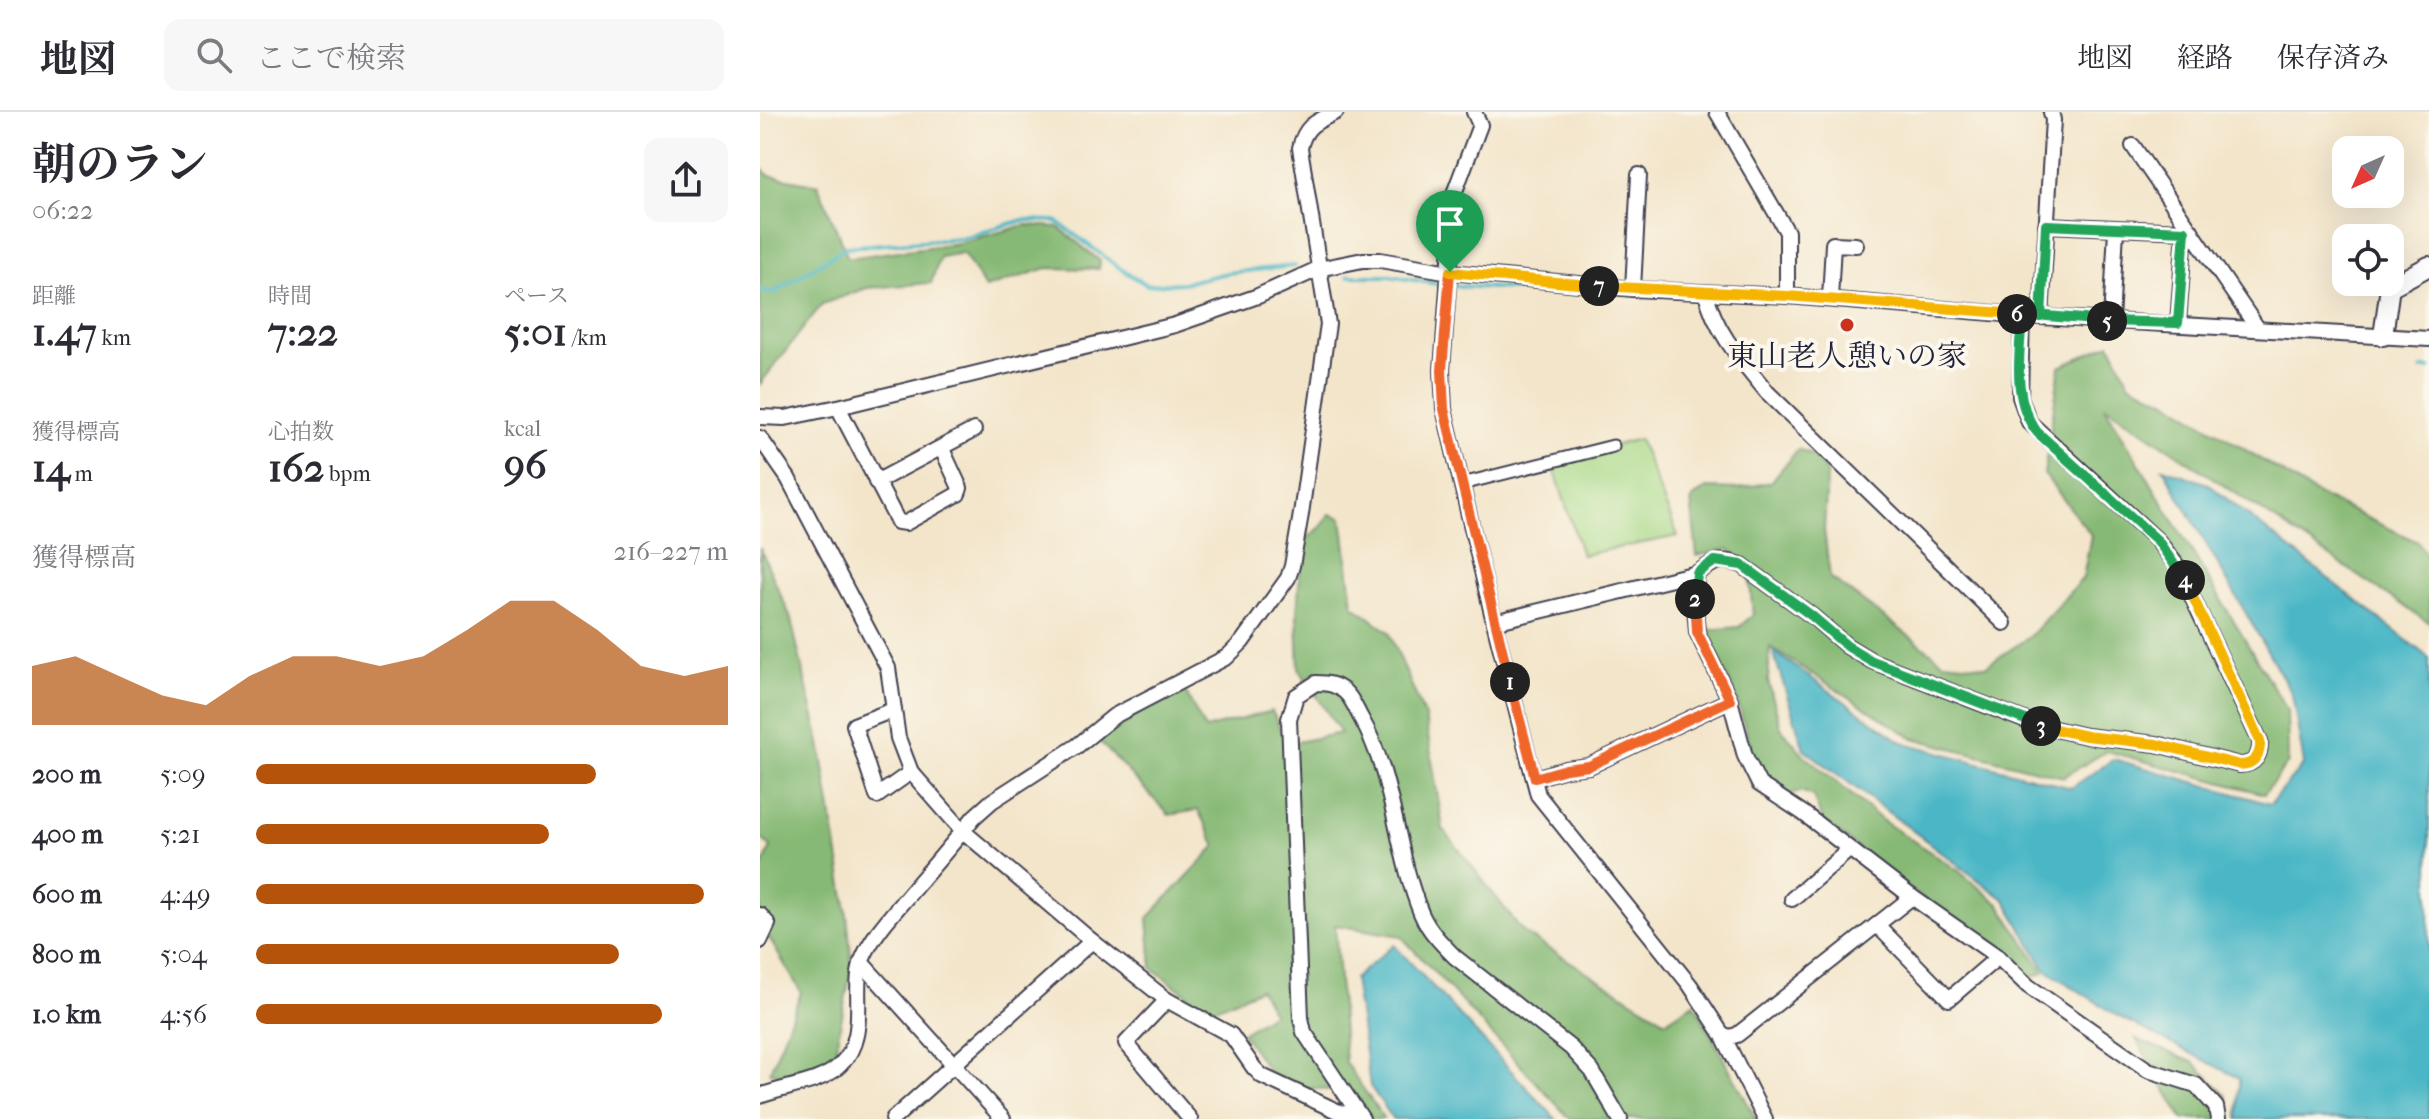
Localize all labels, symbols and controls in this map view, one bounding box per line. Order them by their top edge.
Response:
search box [164,19,724,91]
icon: search [192,33,236,77]
text: 地図 [40,37,116,82]
text: ここで検索 [256,41,406,76]
text: 地図 [2077,41,2133,74]
text: 経路 [2177,41,2233,74]
text: 保存済み [2277,41,2389,74]
north arrow [2332,136,2404,208]
map controls [2332,136,2404,296]
button: share [644,138,728,222]
text: 朝のラン [32,139,208,190]
pin [1416,190,1484,272]
text: 06:22 [32,195,93,226]
icon: arrive [1428,202,1472,246]
button: locate [2332,224,2404,296]
pin: 7 [1579,266,1619,306]
text: 7 [1594,273,1604,299]
text: 距離 [32,283,76,309]
text: 時間 [268,283,312,309]
text: ペース [504,283,569,309]
pin: 6 [1997,294,2037,334]
text: 6 [2011,301,2023,327]
pin: 5 [2087,301,2127,341]
text: 5 [2102,308,2112,334]
text: 1.47 [32,309,97,355]
text: 7:22 [268,309,338,355]
text: 5:01 [504,309,567,355]
marker: 東山老人憩いの家 [1838,316,1856,334]
text: km [97,325,131,351]
text: /km [567,325,607,351]
place label: 東山老人憩いの家 [1727,339,1967,374]
text: kcal [504,416,541,442]
text: 獲得標高 [32,419,120,445]
text: 心拍数 [268,419,334,445]
text: 96 [504,442,547,488]
text: 14 [32,445,70,491]
text: 162 [268,445,324,491]
text: m [70,461,93,487]
text: bpm [324,461,371,487]
text: 216–227 m [614,536,728,567]
text: 獲得標高 [32,542,136,573]
pin: 4 [2165,560,2205,600]
text: 4 [2179,567,2192,593]
pin: 2 [1675,579,1715,619]
text: 2 [1689,586,1701,612]
pin: 1 [1490,662,1530,702]
text: 1 [1506,669,1514,695]
pin: 3 [2021,706,2061,746]
text: 3 [2036,713,2046,739]
text: 200 m [32,759,101,790]
text: 5:09 [160,759,206,790]
text: 400 m [32,819,103,850]
text: 5:21 [160,819,200,850]
text: 600 m [32,879,102,910]
text: 4:49 [160,879,211,910]
text: 800 m [32,939,101,970]
text: 5:04 [160,939,207,970]
text: 1.0 km [32,999,101,1030]
text: 4:56 [160,999,207,1030]

